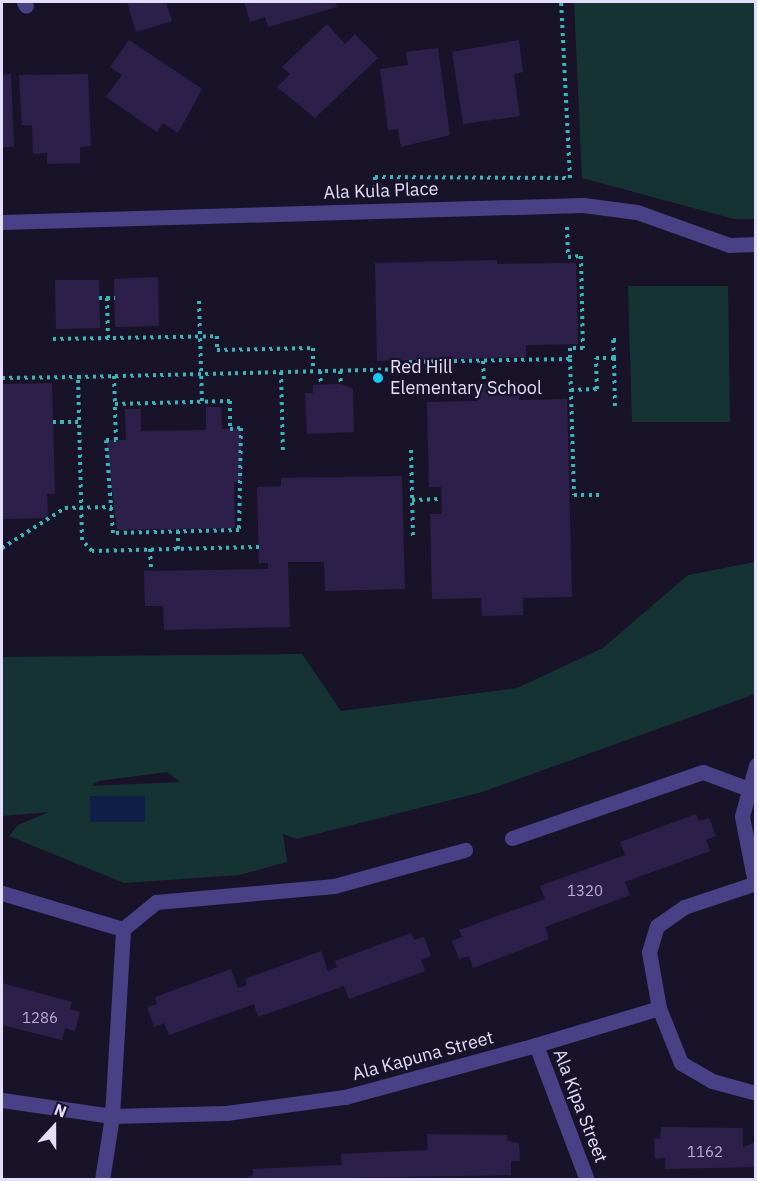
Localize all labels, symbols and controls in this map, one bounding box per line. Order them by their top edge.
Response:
street label: Ala Kula Place [323,178,439,204]
place label: Red Hill Elementary School [390,357,542,400]
marker: Red Hill Elementary School [371,371,385,385]
house number: 1320 [567,882,603,900]
house number: 1286 [22,1009,58,1027]
street label: Ala Kapuna Street [350,1027,496,1085]
street label: Ala Kipa Street [548,1046,612,1166]
north arrow [24,1097,84,1157]
text: N [51,1099,69,1122]
house number: 1162 [687,1143,723,1161]

